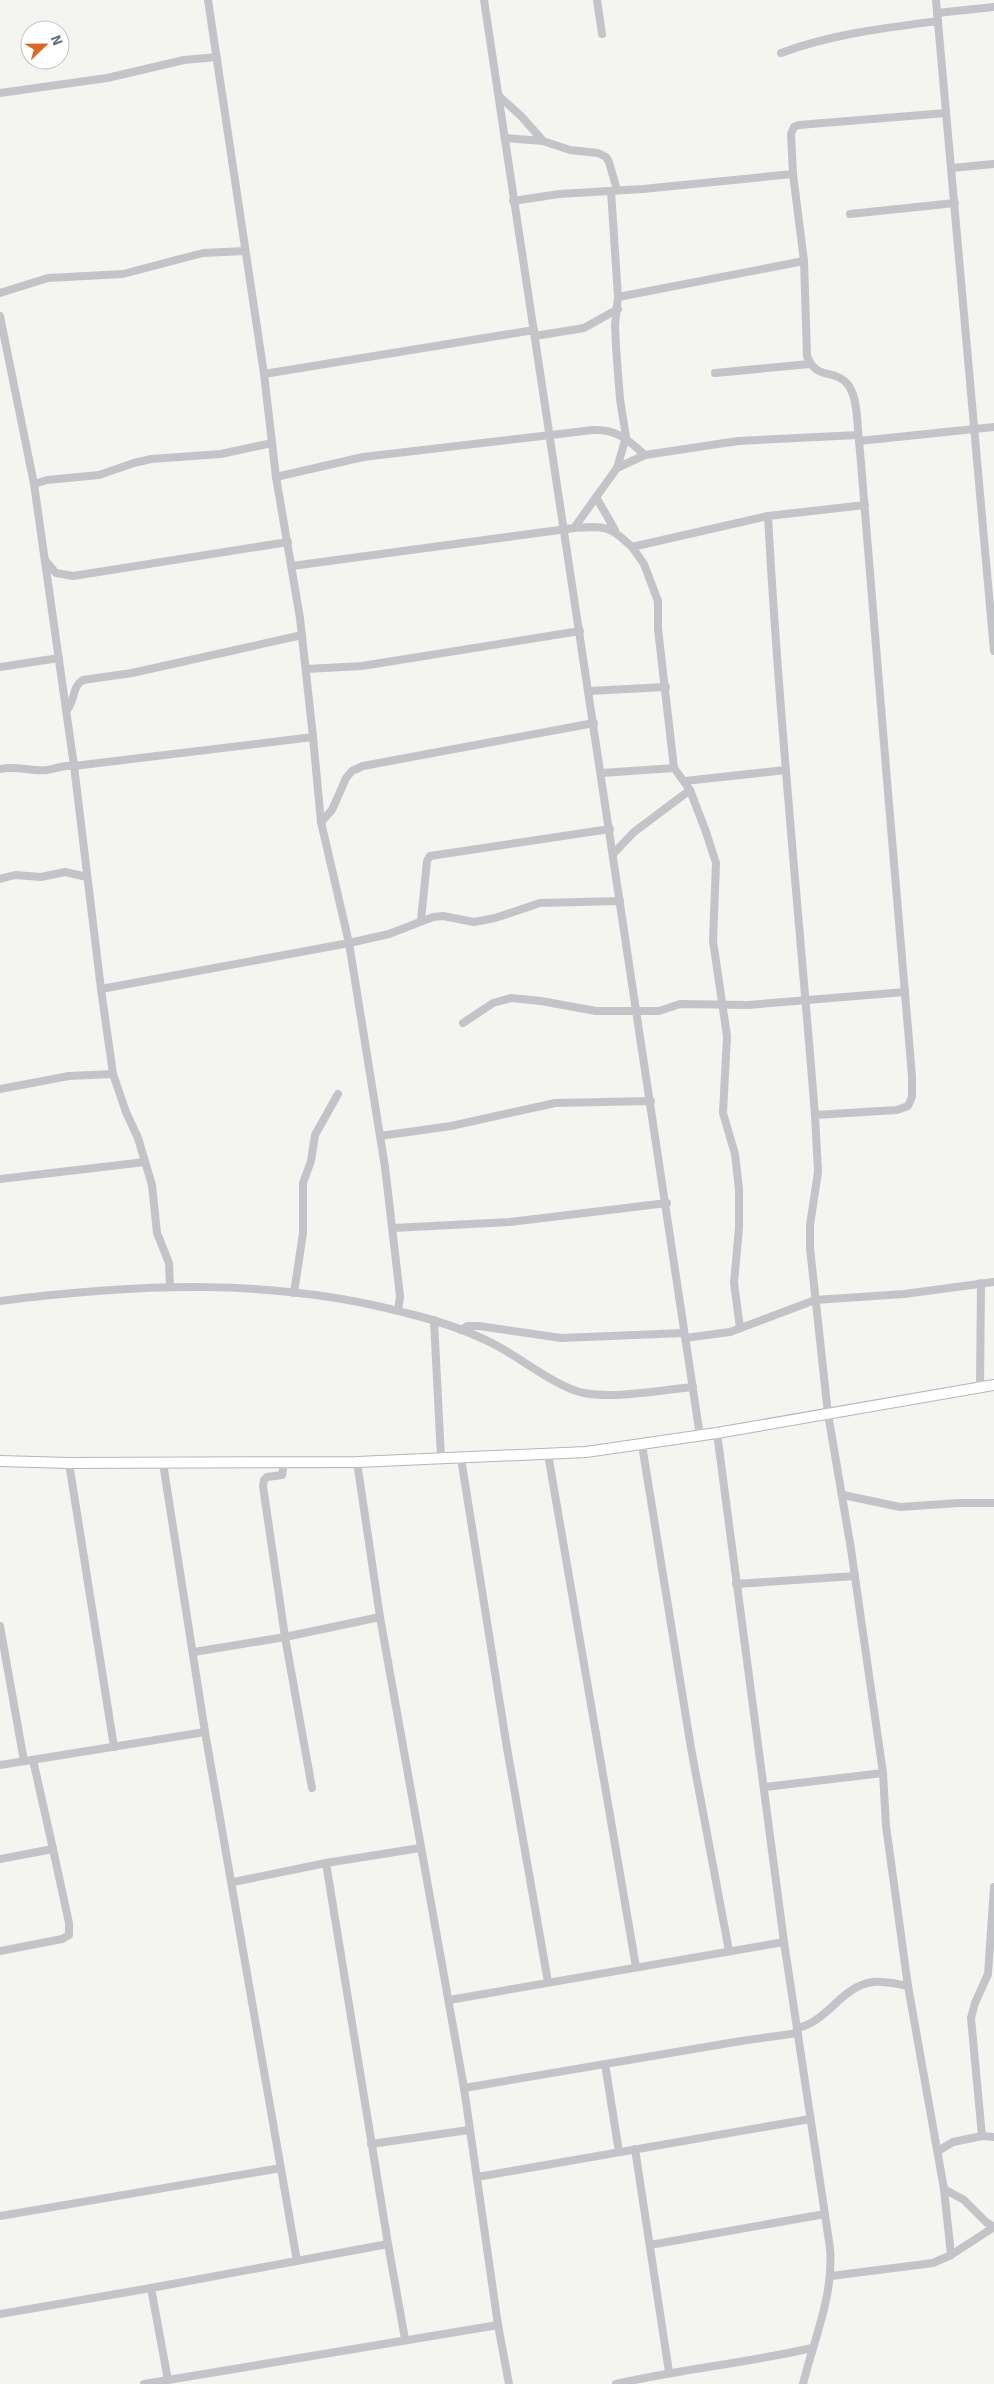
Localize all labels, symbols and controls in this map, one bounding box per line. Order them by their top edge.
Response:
north arrow [20,20,70,70]
text: N [47,33,66,48]

